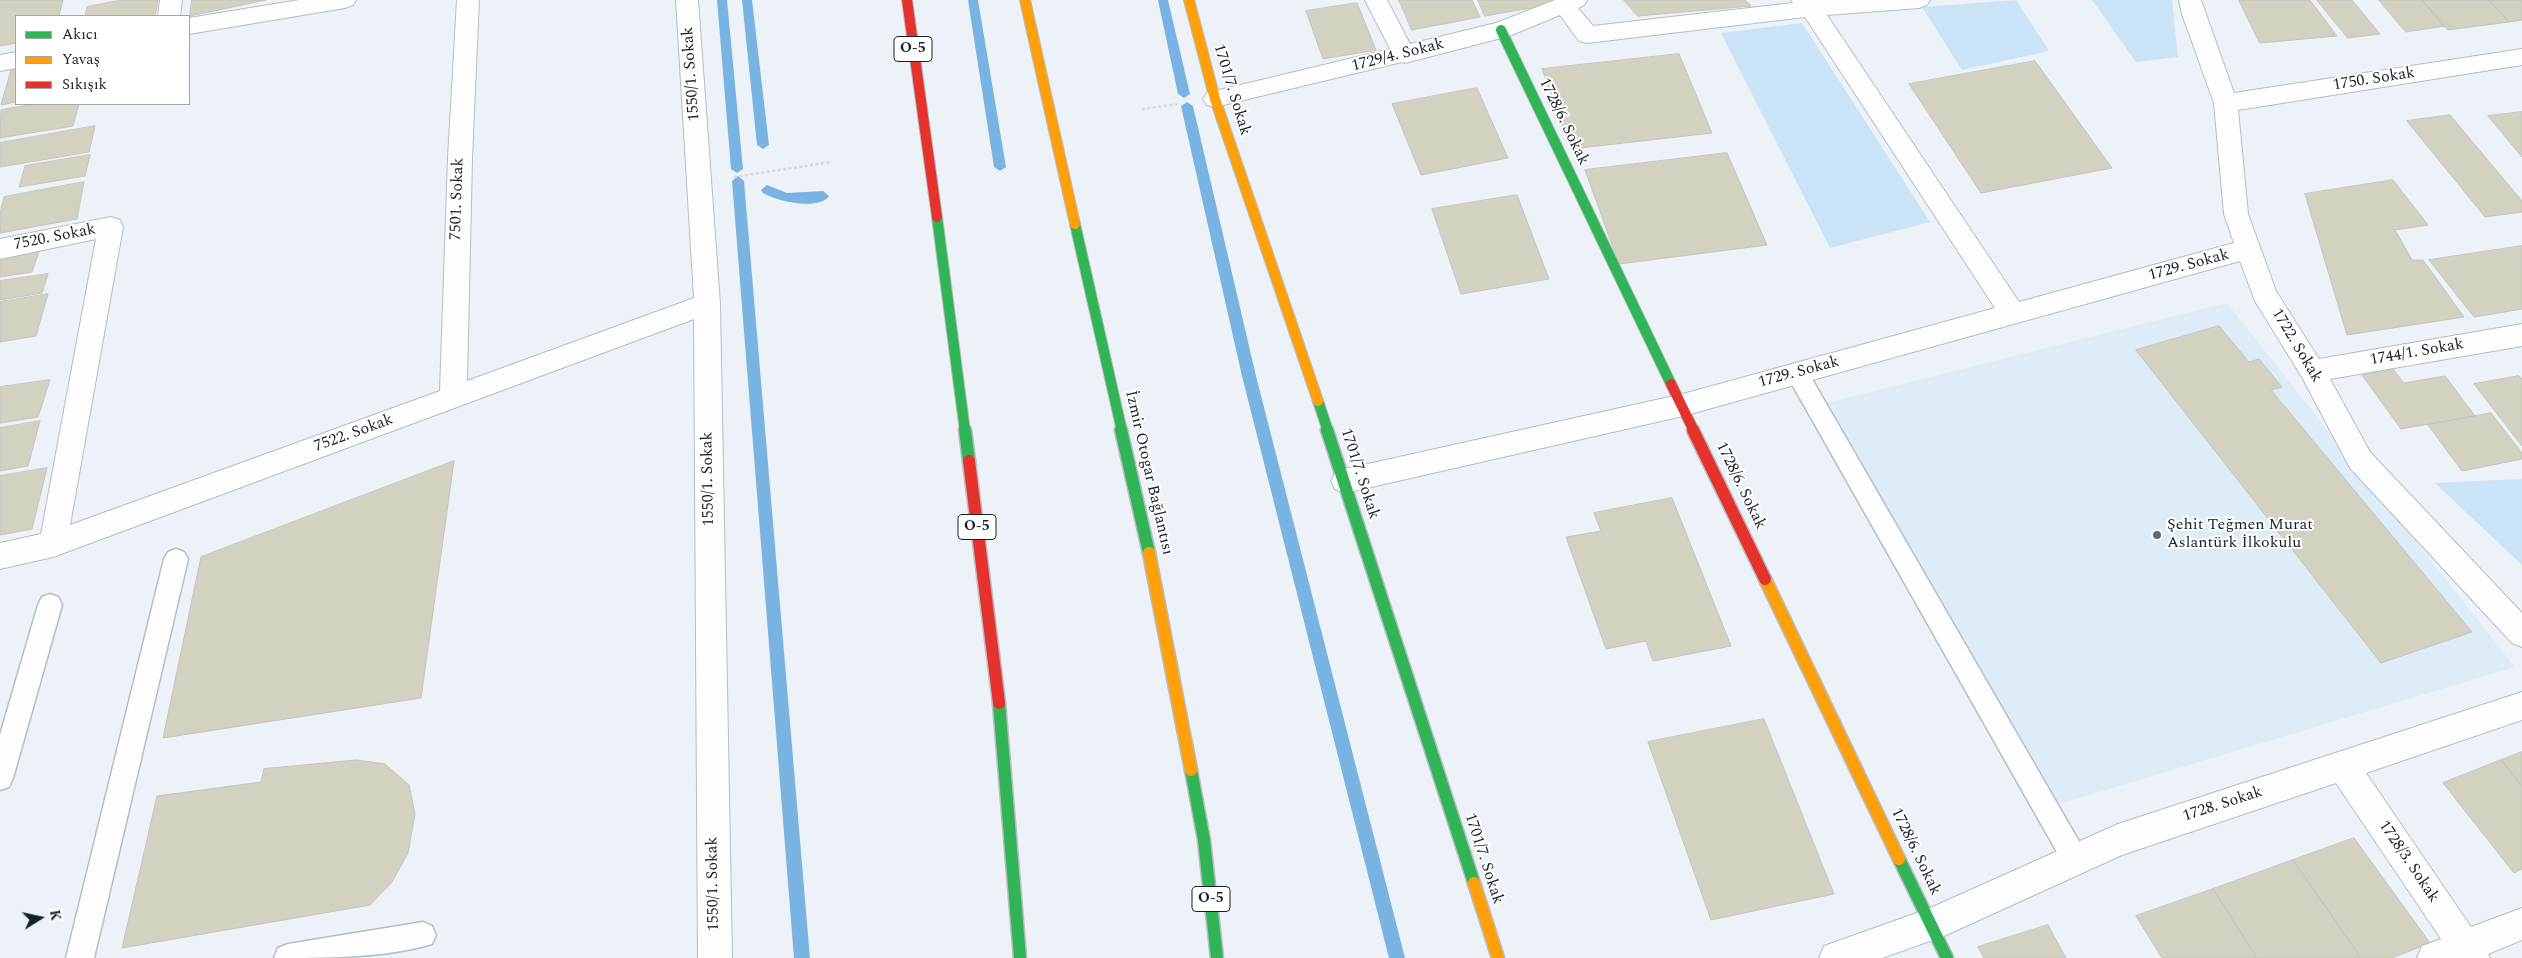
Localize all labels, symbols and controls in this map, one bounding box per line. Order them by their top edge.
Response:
legend [15,15,190,105]
text: Akıcı [62,23,98,46]
street label: 1550/1. Sokak [679,26,705,122]
street label: 1729/4. Sokak [1350,35,1446,77]
road number: O-5 [894,36,932,62]
street label: 1701/7. Sokak [1208,42,1254,138]
text: Yavaş [62,48,100,71]
street label: 1750. Sokak [2332,64,2416,96]
text: Sıkışık [62,73,107,96]
street label: 1728/6. Sokak [1534,75,1592,169]
street label: 7501. Sokak [447,157,469,241]
street label: 7520. Sokak [13,221,97,255]
street label: 1729. Sokak [2147,246,2231,286]
street label: 1722. Sokak [2266,306,2326,386]
street label: 1744/1. Sokak [2369,335,2465,371]
street label: 1729. Sokak [1757,353,1841,393]
street label: İzmir Otogar Bağlantısı [1120,389,1176,557]
street label: 7522. Sokak [312,411,396,457]
street label: 1701/7. Sokak [1335,426,1383,522]
street label: 1550/1. Sokak [699,431,719,527]
street label: 1728/6. Sokak [1711,439,1769,533]
road number: O-5 [958,514,996,540]
place label: Şehit Teğmen Murat Aslantürk İlkokulu [2167,516,2313,554]
marker: Şehit Teğmen Murat Aslantürk İlkokulu [2151,529,2163,541]
street label: 1728. Sokak [2181,783,2265,827]
street label: 1728/6. Sokak [1886,805,1944,899]
street label: 1701/7. Sokak [1459,811,1507,907]
street label: 1728/3. Sokak [2374,817,2442,907]
street label: 1550/1. Sokak [704,836,724,932]
road number: O-5 [1192,886,1230,912]
north arrow [15,893,65,943]
text: K [44,908,67,922]

